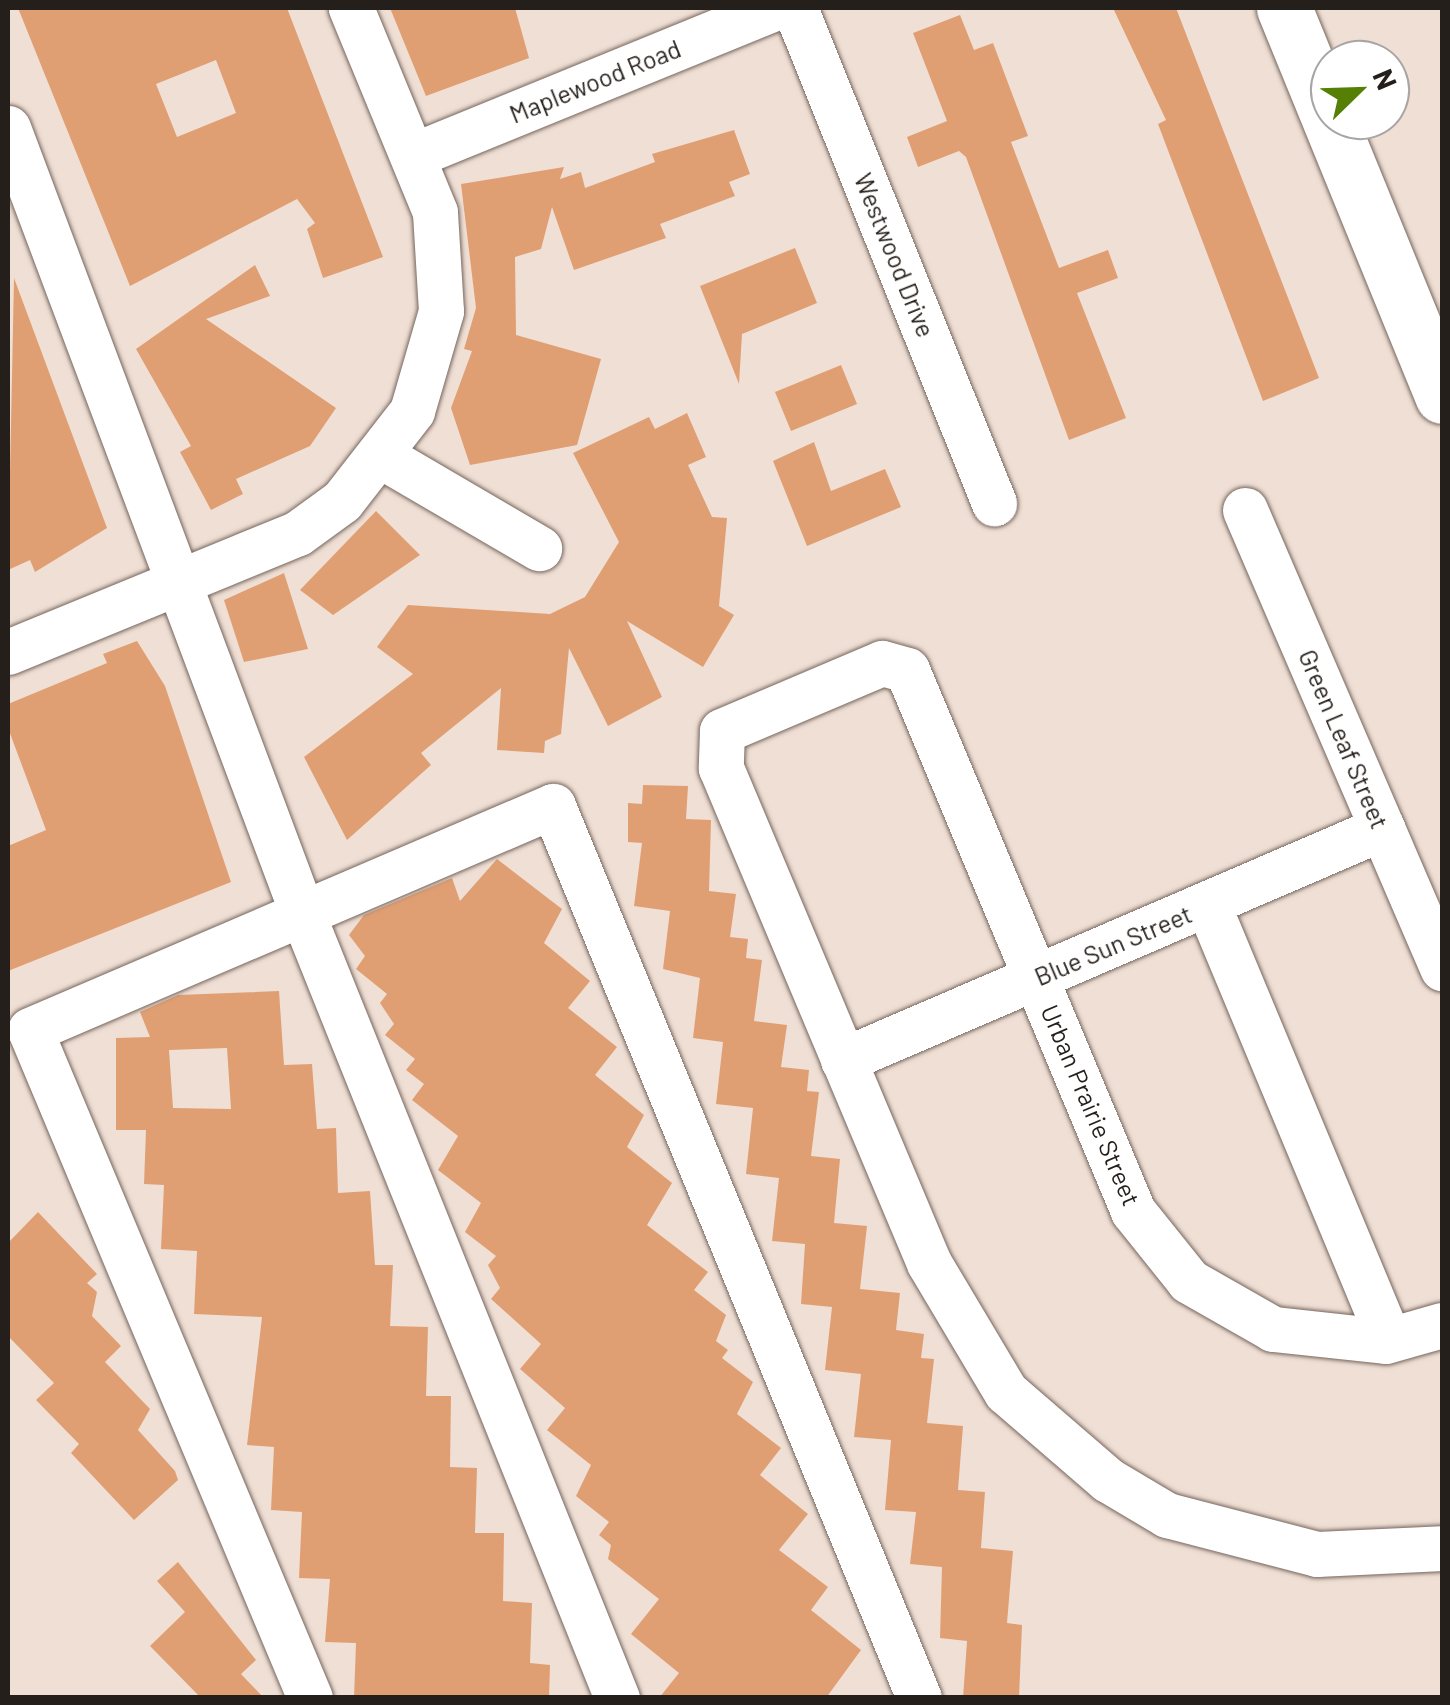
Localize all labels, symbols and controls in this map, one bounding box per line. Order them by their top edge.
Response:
street label: Maplewood Road [505,33,685,129]
north arrow [1310,40,1410,140]
text: N [1366,64,1405,94]
street label: Westwood Drive [848,169,942,341]
street label: Green Leaf Street [1293,645,1395,833]
street label: Blue Sun Street [1030,898,1196,992]
street label: Urban Prairie Street [1035,1000,1147,1210]

